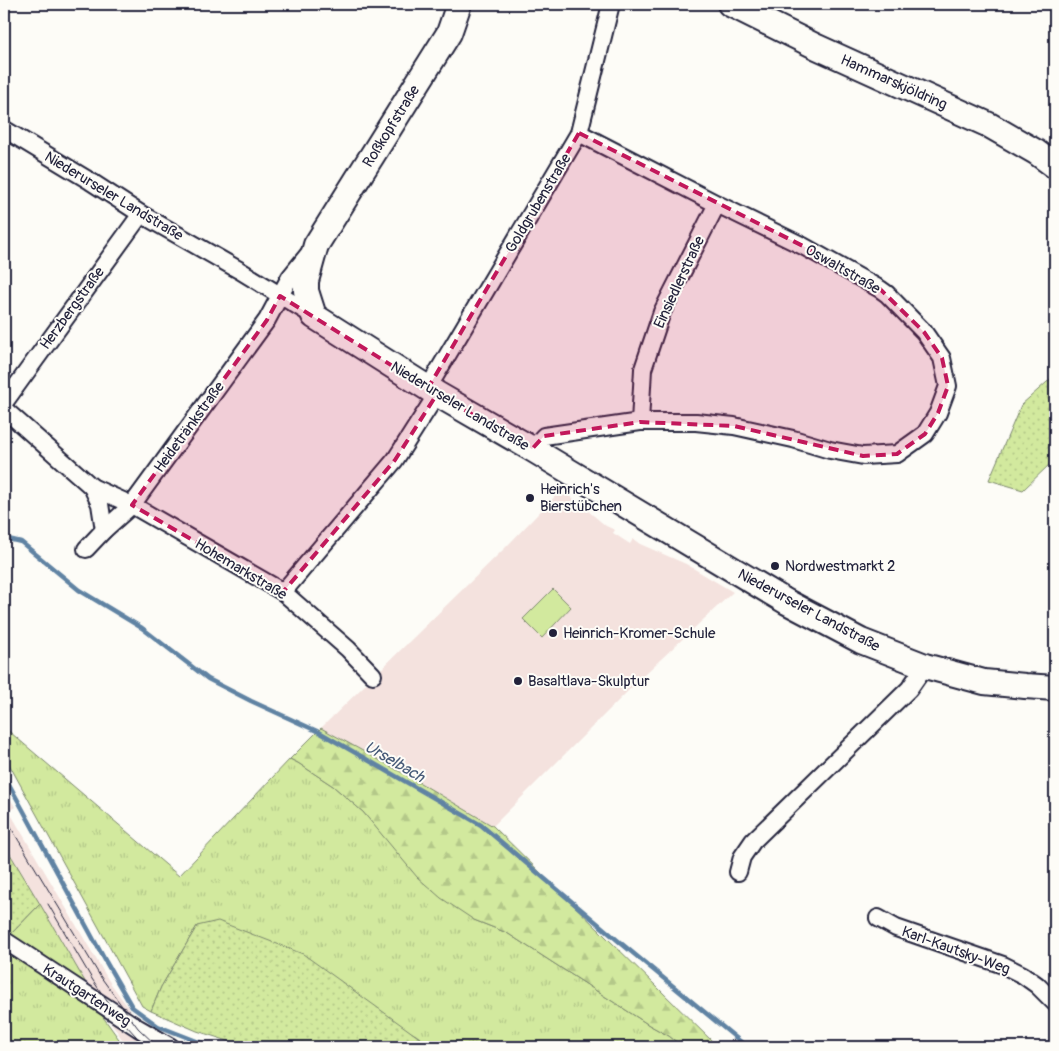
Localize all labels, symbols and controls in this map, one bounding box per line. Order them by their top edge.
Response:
street label: Hammarskjöldring [837,50,950,115]
street label: Roßkopfstraße [359,81,424,171]
street label: Niederurseler Landstraße [41,147,187,246]
street label: Goldgrubenstraße [501,150,576,256]
street label: Einsiedlerstraße [650,233,709,331]
street label: Oswaltstraße [802,240,884,299]
street label: Herzbergstraße [36,263,109,353]
street label: Niederurseler Landstraße [387,357,533,456]
street label: Heidetränkstraße [150,378,229,476]
place label: Heinrich's Bierstübchen [540,480,622,516]
marker: Heinrich's Bierstübchen [524,492,536,504]
street label: Hohemarkstraße [191,534,291,605]
place label: Nordwestmarkt 2 [785,557,895,576]
marker: Nordwestmarkt 2 [769,560,781,572]
street label: Niederurseler Landstraße [734,565,884,656]
place label: Heinrich-Kromer-Schule [563,624,716,643]
marker: Heinrich-Kromer-Schule [547,627,559,639]
place label: Basaltlava-Skulptur [528,672,650,691]
marker: Basaltlava-Skulptur [512,675,524,687]
water label: Urselbach [361,737,429,788]
street label: Karl-Kautsky-Weg [899,922,1013,979]
street label: Krautgartenweg [39,960,134,1031]

